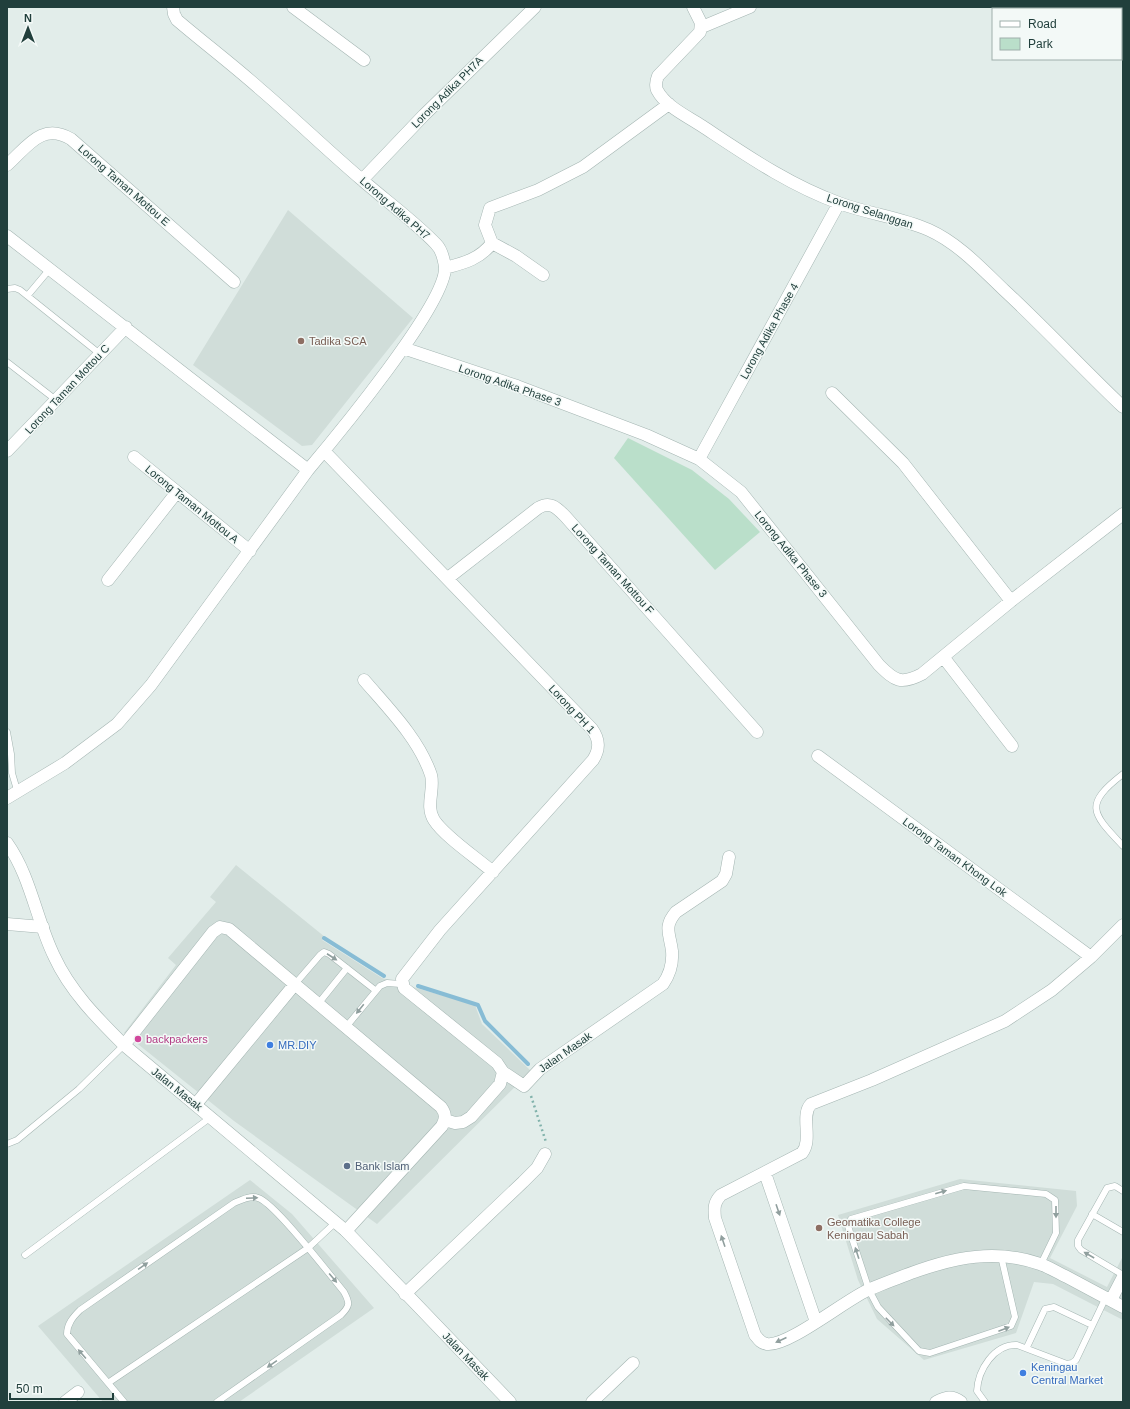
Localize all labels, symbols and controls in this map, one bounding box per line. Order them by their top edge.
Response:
north arrow [8,8,48,48]
legend [992,8,1122,60]
text: N [24,12,32,24]
text: Road [1028,17,1057,31]
text: Park [1028,37,1054,51]
street label: Lorong Adika PH7A [409,53,486,130]
street label: Lorong Taman Mottou E [76,142,172,228]
street label: Lorong Adika PH7 [358,174,432,242]
street label: Lorong Selanggan [825,191,915,231]
street label: Lorong Adika Phase 4 [738,281,800,381]
place label: Tadika SCA [309,335,367,347]
marker: Tadika SCA [296,336,306,346]
street label: Lorong Taman Mottou C [22,342,112,436]
street label: Lorong Adika Phase 3 [457,362,563,408]
street label: Lorong Taman Mottou A [143,463,242,546]
street label: Lorong Adika Phase 3 [752,508,830,600]
street label: Lorong Taman Mottou F [570,522,657,617]
street label: Lorong PH 1 [547,682,597,736]
street label: Lorong Taman Khong Lok [901,815,1010,899]
one-way arrow [327,953,337,961]
one-way arrow [356,1003,365,1014]
street label: Jalan Masak [536,1029,594,1075]
place label: backpackers [146,1033,208,1045]
marker: backpackers [133,1034,143,1044]
place label: MR.DIY [278,1039,317,1051]
marker: MR.DIY [265,1040,275,1050]
street label: Jalan Masak [149,1065,205,1113]
place label: Bank Islam [355,1160,409,1172]
marker: Bank Islam [342,1161,352,1171]
one-way arrow [935,1189,947,1195]
one-way arrow [246,1195,258,1202]
one-way arrow [775,1204,781,1216]
one-way arrow [1053,1206,1059,1219]
place label: Geomatika College Keningau Sabah [827,1216,921,1241]
marker: Geomatika College Keningau Sabah [814,1223,824,1233]
one-way arrow [720,1235,726,1247]
one-way arrow [854,1246,860,1258]
one-way arrow [1083,1252,1095,1259]
one-way arrow [137,1262,148,1270]
one-way arrow [328,1273,337,1283]
one-way arrow [885,1317,895,1327]
one-way arrow [998,1326,1010,1332]
street label: Jalan Masak [440,1330,492,1383]
one-way arrow [775,1338,787,1344]
one-way arrow [78,1349,87,1358]
one-way arrow [266,1360,277,1368]
place label: Keningau Central Market [1031,1361,1103,1386]
marker: Keningau Central Market [1018,1368,1028,1378]
scale bar [10,1375,113,1401]
text: 50 m [16,1382,43,1396]

